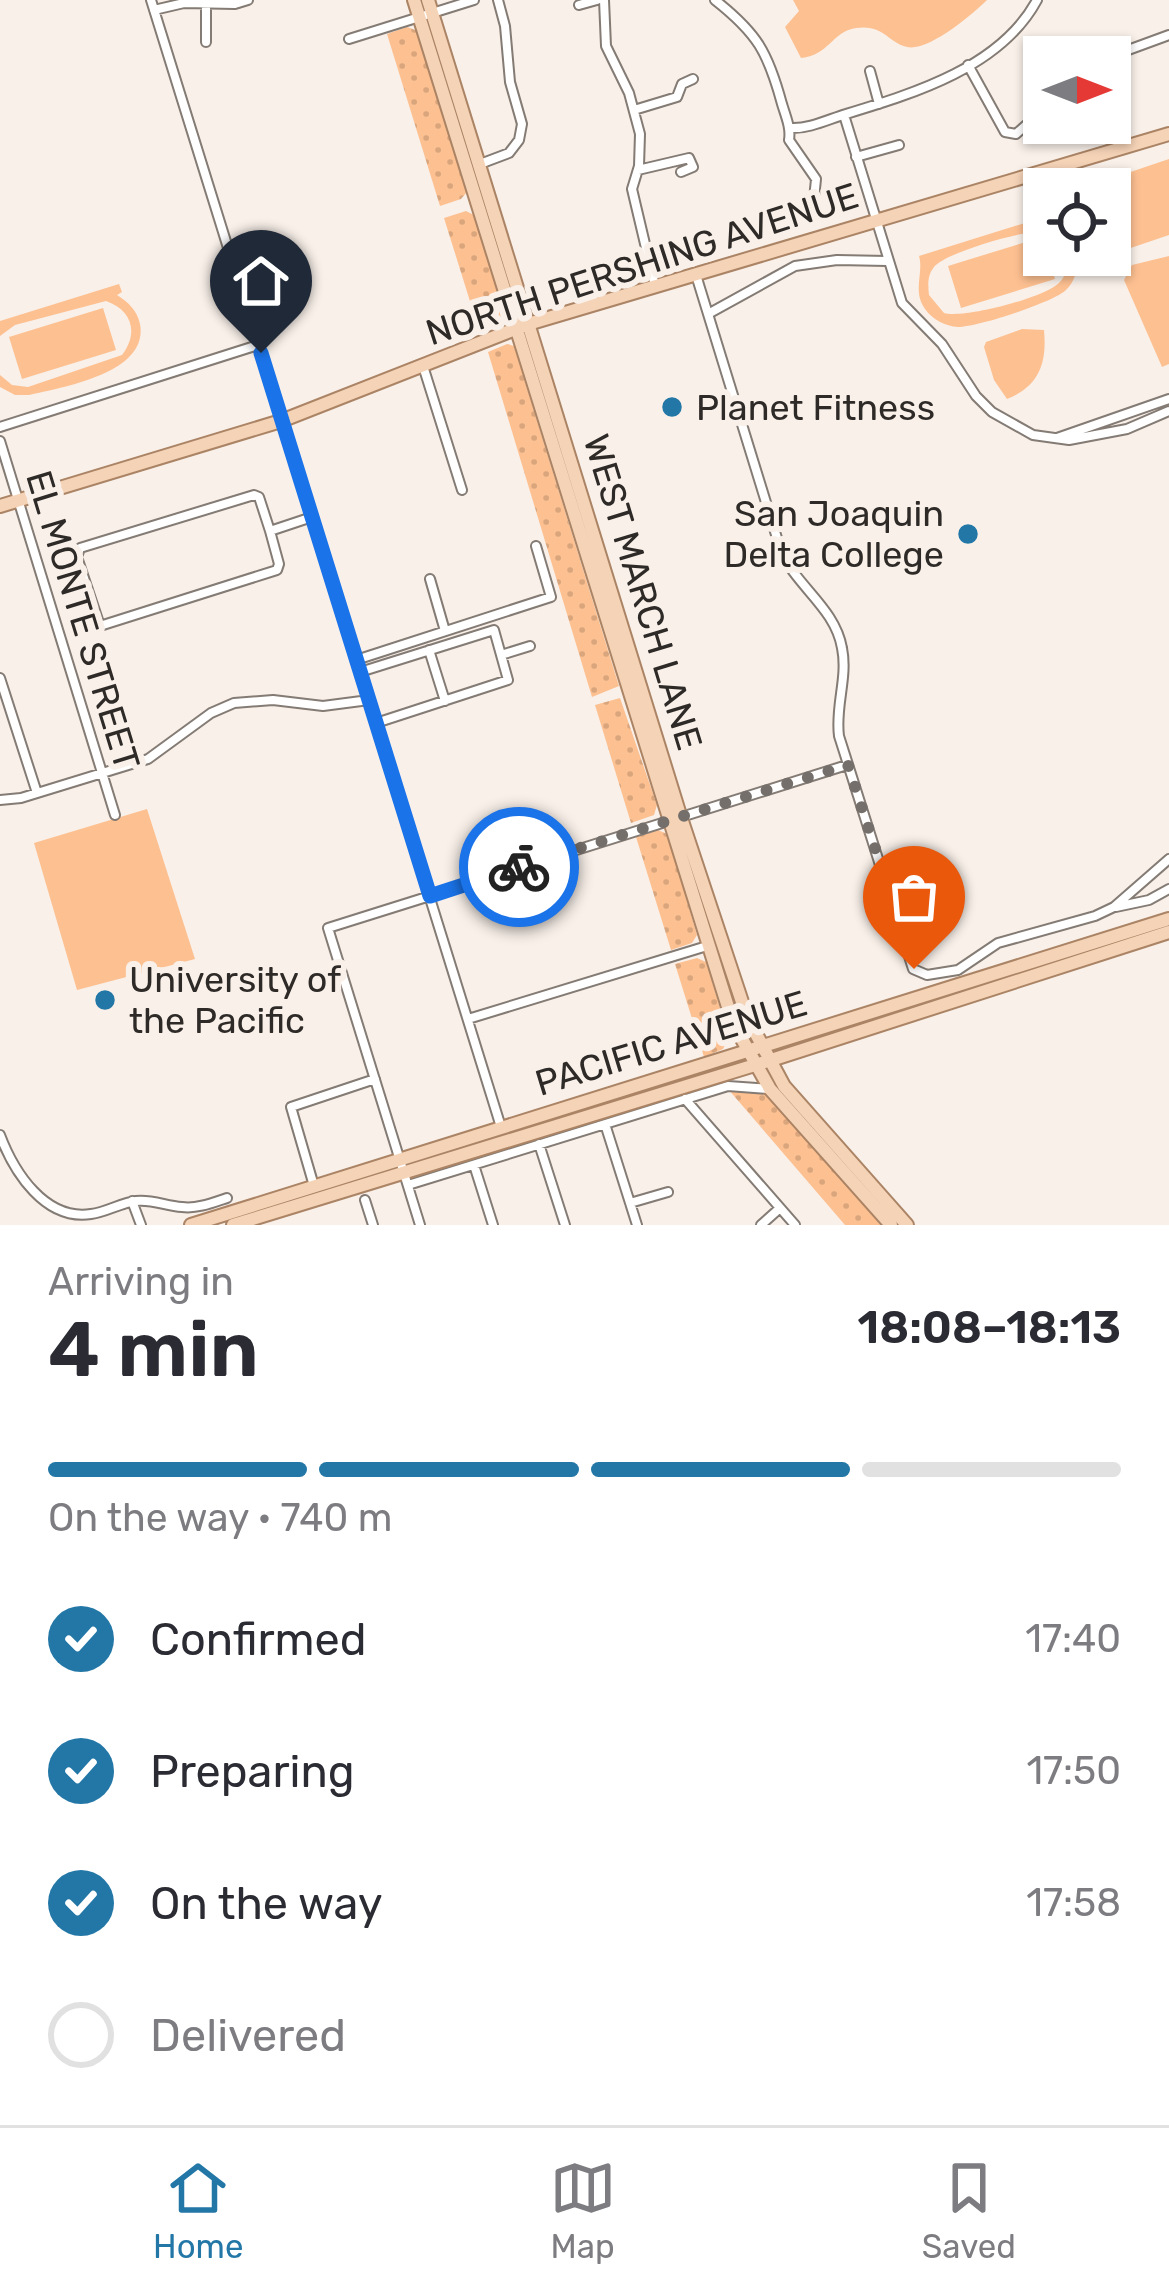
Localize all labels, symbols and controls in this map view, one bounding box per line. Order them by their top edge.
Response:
north arrow [1023,36,1131,144]
map controls [1023,36,1131,276]
button: locate [1023,168,1131,276]
street label: NORTH PERSHING AVENUE [421,174,863,354]
pin [210,230,312,353]
icon: home [228,248,294,314]
place label: Planet Fitness [696,386,935,429]
marker: Planet Fitness [659,394,685,420]
street label: WEST MARCH LANE [575,429,711,755]
street label: EL MONTE STREET [17,465,149,775]
place label: San Joaquin Delta College [724,492,944,576]
marker: San Joaquin Delta College [955,521,981,547]
courier [459,807,579,927]
icon: bike [486,834,552,900]
pin [863,846,965,969]
icon: bag [881,864,947,930]
place label: University of the Pacific [129,958,341,1042]
street label: PACIFIC AVENUE [530,981,812,1105]
marker: University of the Pacific [92,987,118,1013]
text: Arriving in [48,1259,234,1305]
text: 18:08–18:13 [858,1301,1121,1354]
text: 4 min [48,1303,259,1396]
text: On the way · 740 m [48,1495,392,1541]
icon: check [48,1606,114,1672]
text: Confirmed [150,1613,367,1666]
text: 17:40 [1025,1616,1121,1662]
icon: check [48,1738,114,1804]
text: Preparing [150,1745,355,1798]
text: 17:50 [1026,1748,1121,1794]
icon: check [48,1870,114,1936]
text: On the way [150,1877,383,1930]
text: 17:58 [1026,1880,1121,1926]
text: Delivered [150,2009,346,2062]
tab: Home [153,2155,243,2266]
tab: Map [550,2155,616,2266]
tab: Saved [922,2155,1016,2266]

